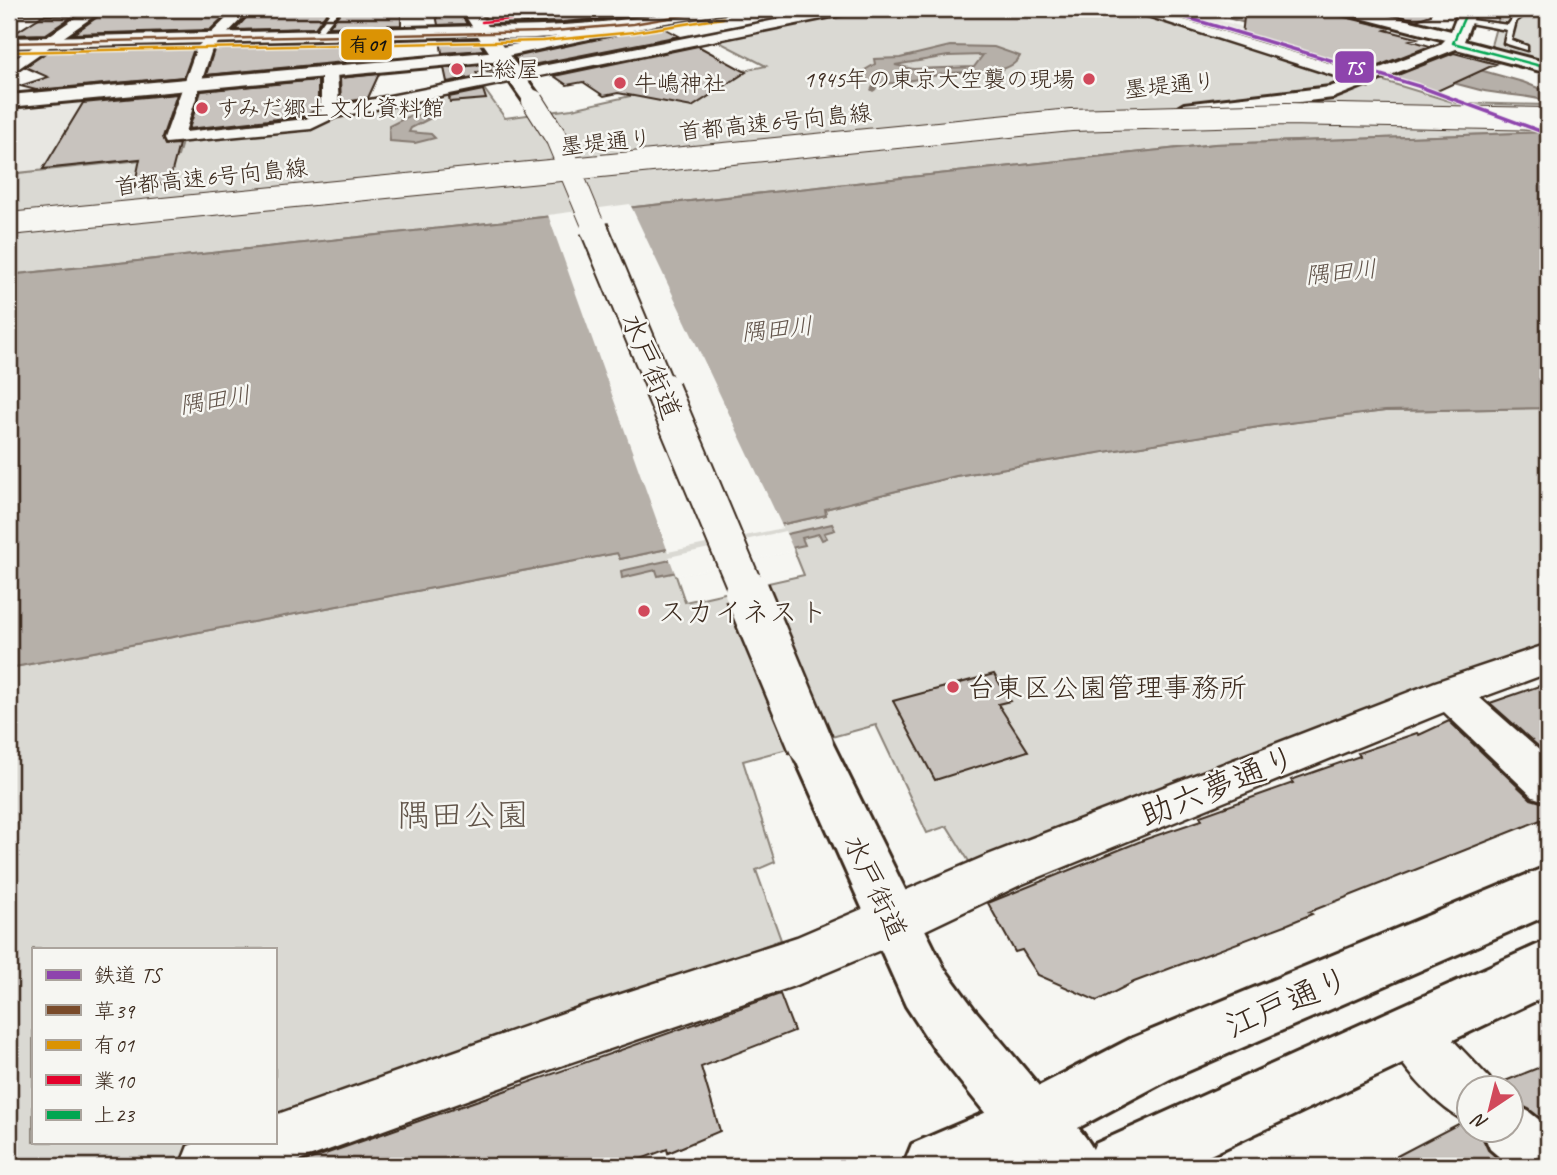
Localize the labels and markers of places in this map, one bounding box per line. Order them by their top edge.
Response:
place label: 上総屋 [471,55,540,84]
marker: 上総屋 [449,61,465,77]
place label: 1945年の東京大空襲の現場 [804,65,1075,94]
place label: 牛嶋神社 [634,69,726,98]
marker: 1945年の東京大空襲の現場 [1081,71,1097,87]
marker: 牛嶋神社 [612,75,628,91]
place label: すみだ郷土文化資料館 [216,94,444,123]
marker: すみだ郷土文化資料館 [194,100,210,116]
place label: スカイネスト [658,594,828,629]
marker: スカイネスト [636,603,652,619]
place label: 台東区公園管理事務所 [967,670,1247,705]
marker: 台東区公園管理事務所 [945,679,961,695]

